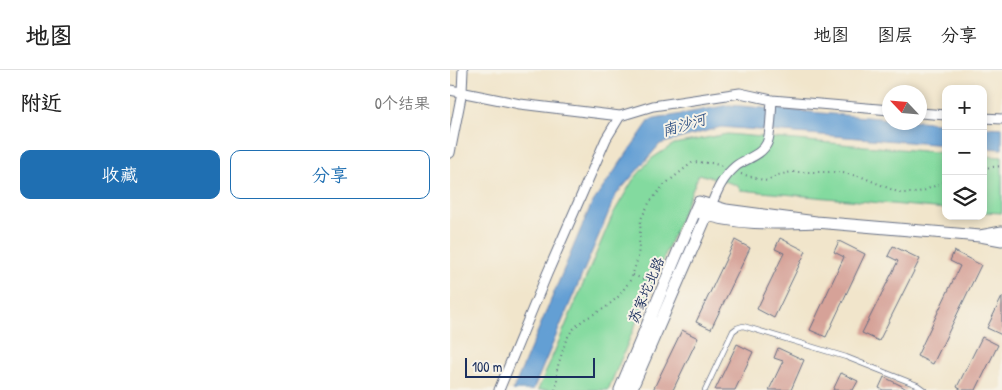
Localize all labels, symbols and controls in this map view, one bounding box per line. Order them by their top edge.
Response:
text: 地图 [25,19,73,51]
text: 地图 [813,22,849,47]
text: 图层 [877,22,913,47]
text: 分享 [941,22,977,47]
north arrow [882,85,927,130]
map controls [942,85,987,220]
button: + [942,85,987,130]
text: 附近 [20,88,62,117]
text: 0个结果 [375,92,430,114]
water label: 南沙河 [659,107,711,141]
button: − [942,130,987,175]
button: 收藏 [20,150,220,199]
button: 分享 [230,150,430,199]
button: layers [942,175,987,220]
street label: 苏家坨北路 [623,254,668,326]
scale bar [465,355,595,378]
text: 100 m [472,357,502,376]

